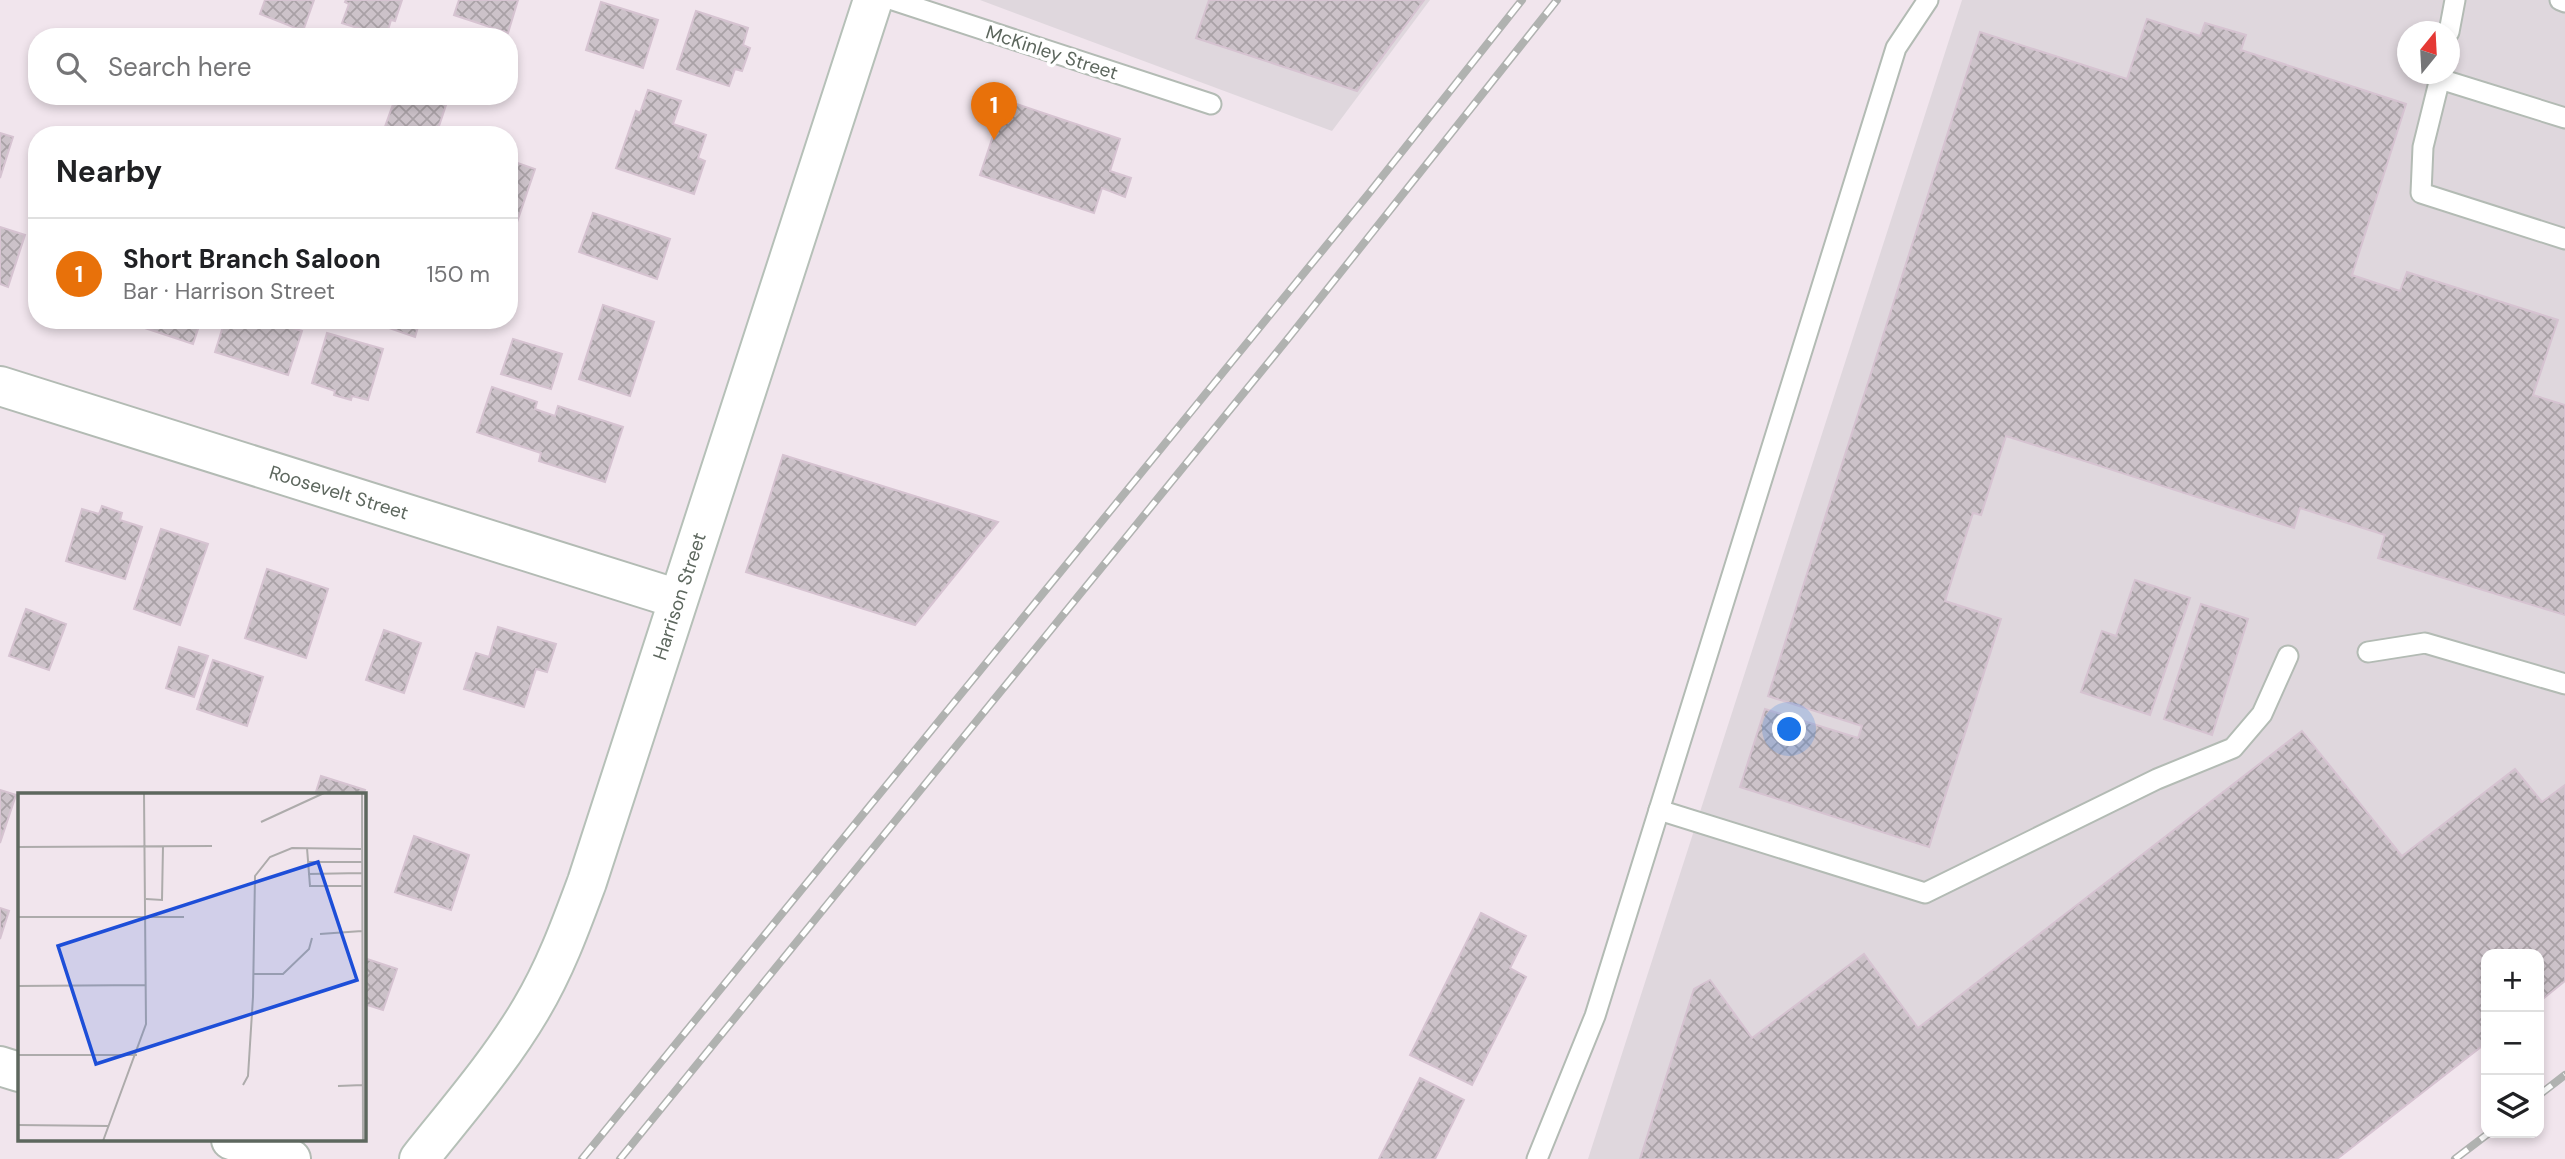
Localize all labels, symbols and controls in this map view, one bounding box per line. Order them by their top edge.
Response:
street label: McKinley Street [983,19,1121,86]
north arrow [2397,21,2460,84]
search box [28,28,518,105]
icon: search [52,48,90,86]
text: Search here [108,50,251,84]
pin: 1 [971,82,1017,140]
text: Nearby [56,152,162,191]
text: Short Branch Saloon [123,242,381,276]
text: 1 [75,259,83,289]
text: 150 m [426,259,490,289]
text: Bar · Harrison Street [123,276,335,306]
street label: Roosevelt Street [266,459,411,526]
street label: Harrison Street [647,529,712,663]
your location [1772,712,1806,746]
inset map [18,793,366,1142]
map controls [2481,949,2544,1138]
button: + [2481,949,2544,1012]
button: − [2481,1012,2544,1075]
button: layers [2481,1075,2544,1138]

